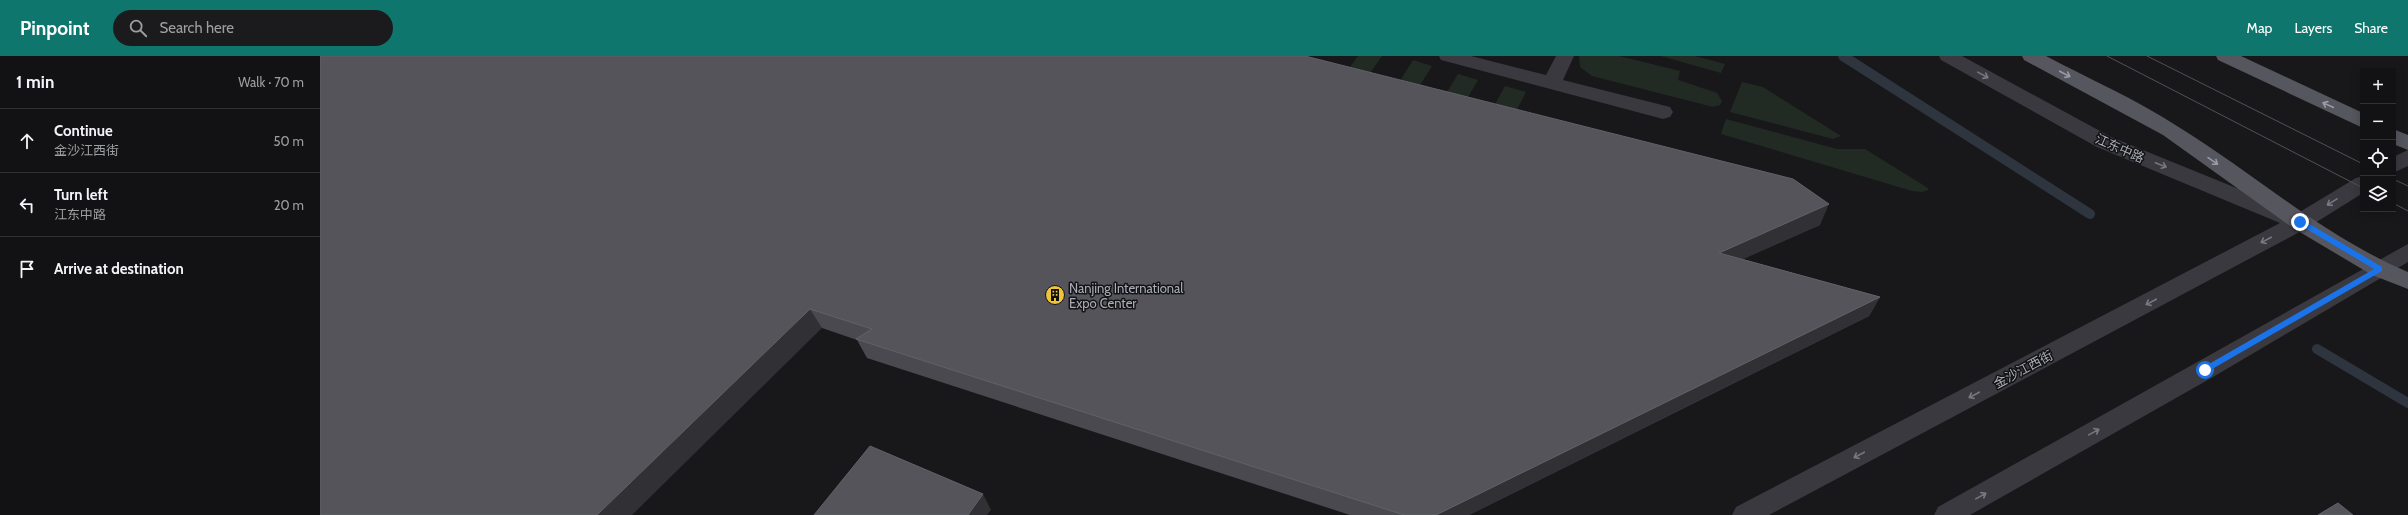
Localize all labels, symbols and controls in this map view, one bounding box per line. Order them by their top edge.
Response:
search box [113,10,393,46]
text: Pinpoint [20,17,89,40]
icon: search [127,17,149,39]
text: Search here [159,19,234,37]
text: Map [2247,19,2272,37]
text: Layers [2294,19,2332,37]
text: Share [2354,19,2388,37]
map controls [2360,68,2396,212]
button: + [2360,68,2396,104]
one-way arrow [1976,71,1988,79]
one-way arrow [2059,71,2071,79]
text: 1 min [16,72,54,92]
text: Walk · 70 m [238,74,304,90]
one-way arrow [2322,101,2334,108]
button: − [2360,104,2396,140]
text: Continue [54,122,113,140]
icon: ahead [16,130,38,152]
street label: 江东中路 [2093,130,2147,166]
text: 50 m [274,133,304,149]
button: locate [2360,140,2396,176]
text: 金沙江西街 [54,142,119,158]
one-way arrow [2208,157,2219,165]
one-way arrow [2154,162,2166,170]
button: layers [2360,176,2396,212]
text: Turn left [54,186,108,204]
icon: left [16,194,38,216]
text: 20 m [274,197,304,213]
one-way arrow [2327,198,2338,206]
text: 江东中路 [54,206,106,222]
route end [2291,213,2309,231]
one-way arrow [2260,237,2272,245]
icon: arrive [16,258,38,280]
text: Arrive at destination [54,260,184,278]
place label: Nanjing International Expo Center [1069,280,1183,311]
building icon: Nanjing International Expo Center [1044,284,1066,306]
one-way arrow [2146,298,2158,306]
street label: 金沙江西街 [1991,347,2055,391]
route start [2196,361,2214,379]
one-way arrow [1969,392,1981,399]
one-way arrow [2088,428,2100,436]
one-way arrow [1854,452,1866,460]
one-way arrow [1975,491,1987,499]

